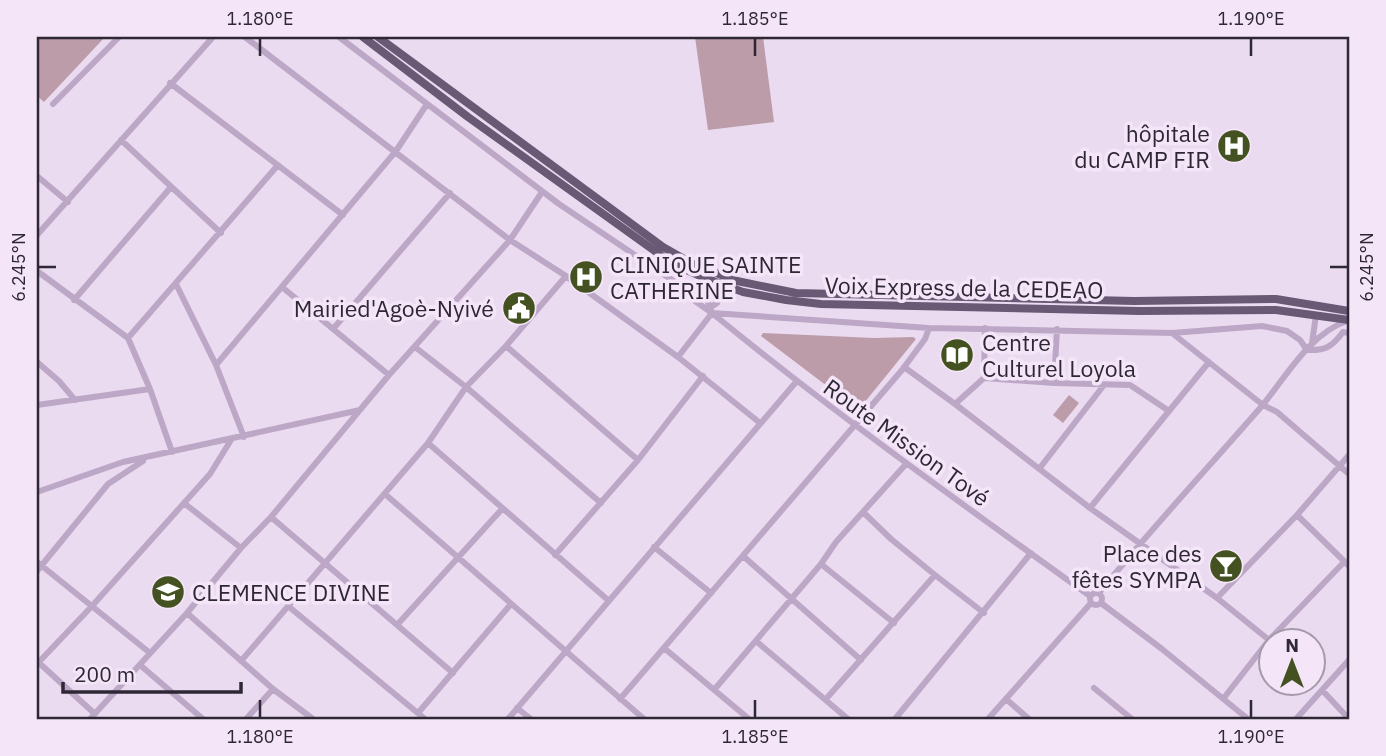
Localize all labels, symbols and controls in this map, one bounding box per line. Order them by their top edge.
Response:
text: 1.180°E [226,7,294,30]
text: 1.185°E [721,7,789,30]
text: 1.190°E [1217,7,1285,30]
place label: hôpitale du CAMP FIR [1074,118,1210,174]
hospital icon: hôpitale du CAMP FIR [1215,127,1253,165]
text: 6.245°N [7,232,30,302]
text: 6.245°N [1355,232,1378,302]
place label: CLINIQUE SAINTE CATHERINE [610,249,801,305]
hospital icon: CLINIQUE SAINTE CATHERINE [567,258,605,296]
street label: Voix Express de la CEDEAO [824,270,1104,304]
public building icon: Mairied'Agoè-Nyivé [500,289,538,327]
place label: Mairied'Agoè-Nyivé [294,293,494,323]
place label: Centre Culturel Loyola [982,327,1136,383]
library icon: Centre Culturel Loyola [938,336,976,374]
street label: Route Mission Tové [818,372,996,512]
place label: Place des fêtes SYMPA [1072,538,1202,594]
bar icon: Place des fêtes SYMPA [1207,547,1245,585]
school or university icon: CLEMENCE DIVINE [149,573,187,611]
place label: CLEMENCE DIVINE [192,577,390,607]
north arrow [1256,626,1326,696]
text: N [1285,633,1299,657]
scale bar [63,651,242,695]
text: 200 m [74,660,135,688]
text: 1.180°E [226,725,294,748]
text: 1.185°E [721,725,789,748]
text: 1.190°E [1217,725,1285,748]

